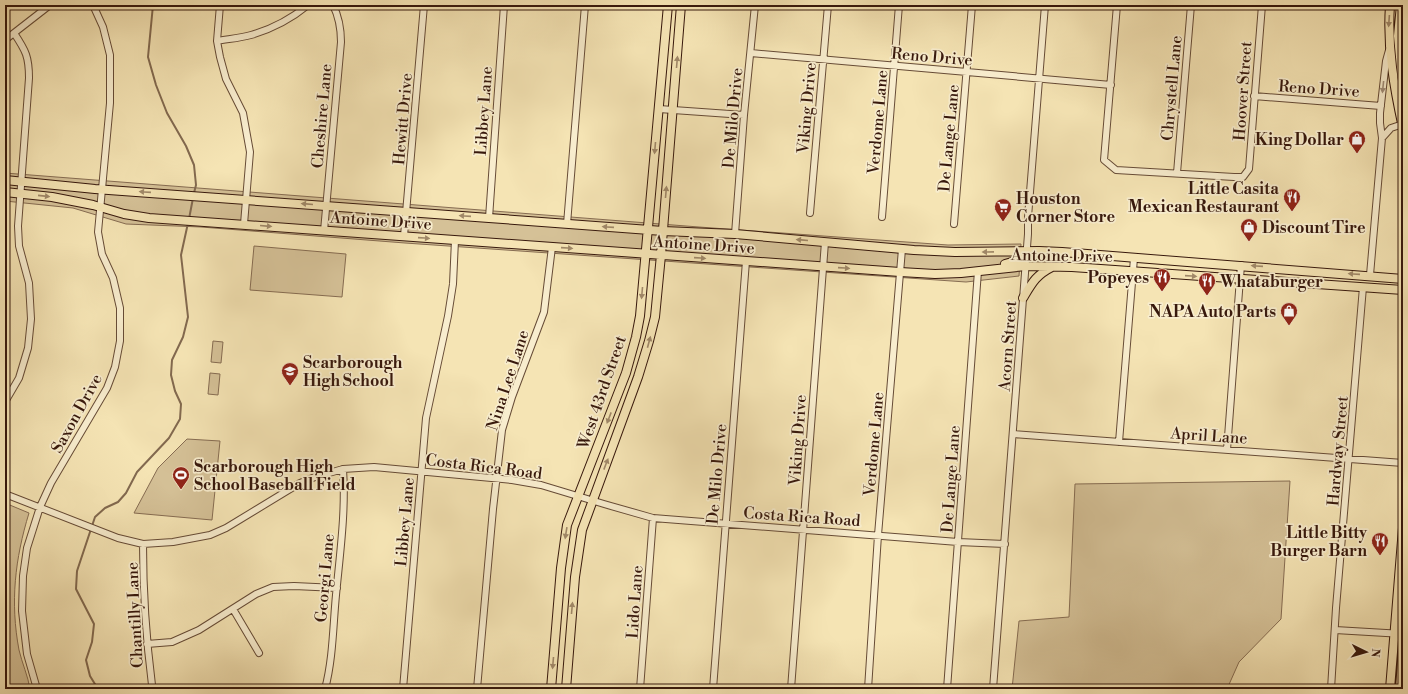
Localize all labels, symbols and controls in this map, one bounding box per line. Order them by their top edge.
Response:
one-way arrow [1385,15,1392,27]
street label: Chrystell Lane [1157,35,1187,142]
street label: Hoover Street [1230,40,1256,142]
street label: Reno Drive [890,43,973,71]
one-way arrow [673,56,680,68]
street label: Viking Drive [793,62,821,155]
street label: Cheshire Lane [307,63,337,169]
street label: Libbey Lane [471,66,497,156]
street label: De Milo Drive [719,67,747,169]
street label: Verdome Lane [863,69,893,176]
street label: Hewitt Drive [389,72,417,166]
street label: Reno Drive [1278,76,1360,102]
one-way arrow [1380,81,1386,93]
street label: De Lange Lane [934,84,964,193]
shop icon: King Dollar [1347,129,1367,154]
place label: King Dollar [1255,130,1344,150]
one-way arrow [652,142,658,154]
place label: Little Casita Mexican Restaurant [1128,179,1279,217]
one-way arrow [663,186,670,198]
restaurant icon: Little Casita Mexican Restaurant [1282,187,1302,212]
one-way arrow [139,189,151,196]
place label: Houston Corner Store [1016,189,1115,227]
one-way arrow [38,193,50,199]
supermarket icon: Houston Corner Store [993,197,1013,222]
one-way arrow [301,201,313,208]
street label: Antoine Drive [328,207,432,235]
one-way arrow [459,213,471,220]
shop icon: Discount Tire [1239,217,1259,242]
place label: Discount Tire [1262,218,1366,238]
one-way arrow [260,222,272,229]
one-way arrow [602,223,614,230]
street label: Antoine Drive [651,231,755,259]
one-way arrow [418,234,430,241]
one-way arrow [796,236,809,243]
one-way arrow [561,244,573,251]
street label: Antoine Drive [1010,245,1113,267]
one-way arrow [982,248,994,255]
one-way arrow [694,254,706,261]
one-way arrow [1251,263,1263,270]
one-way arrow [838,265,850,271]
restaurant icon: Popeyes [1152,267,1172,292]
place label: Popeyes [1087,268,1149,288]
restaurant icon: Whataburger [1197,271,1217,296]
one-way arrow [1348,271,1360,278]
one-way arrow [1185,272,1197,279]
place label: Whataburger [1219,272,1323,292]
one-way arrow [638,287,645,299]
street label: Acorn Street [995,300,1021,393]
shop icon: NAPA Auto Parts [1279,301,1299,326]
place label: NAPA Auto Parts [1149,302,1276,322]
street label: Nina Lee Lane [482,328,534,433]
street label: West 43rd Street [573,333,631,453]
one-way arrow [646,335,652,347]
place label: Scarborough High School [303,353,403,391]
school or university icon: Scarborough High School [280,361,300,386]
street label: Saxon Drive [47,370,107,457]
street label: Verdome Lane [859,391,889,498]
street label: Viking Drive [785,394,811,487]
street label: Hardway Street [1323,395,1353,507]
one-way arrow [605,412,611,424]
street label: De Milo Drive [703,423,731,525]
street label: April Lane [1169,423,1248,449]
street label: De Lange Lane [937,425,965,534]
street label: Costa Rica Road [424,450,543,484]
place label: Scarborough High School Baseball Field [194,457,356,495]
one-way arrow [604,458,610,470]
sports icon: Scarborough High School Baseball Field [171,465,191,490]
street label: Libbey Lane [391,477,419,568]
street label: Costa Rica Road [743,503,861,531]
place label: Little Bitty Burger Barn [1270,523,1368,561]
one-way arrow [563,527,569,539]
restaurant icon: Little Bitty Burger Barn [1370,531,1390,556]
street label: Georgi Lane [311,533,339,623]
street label: Chantilly Lane [122,561,148,668]
street label: Lido Lane [622,565,648,639]
one-way arrow [569,602,575,614]
north arrow [1346,632,1386,672]
text: N [1368,648,1382,658]
one-way arrow [550,657,557,669]

